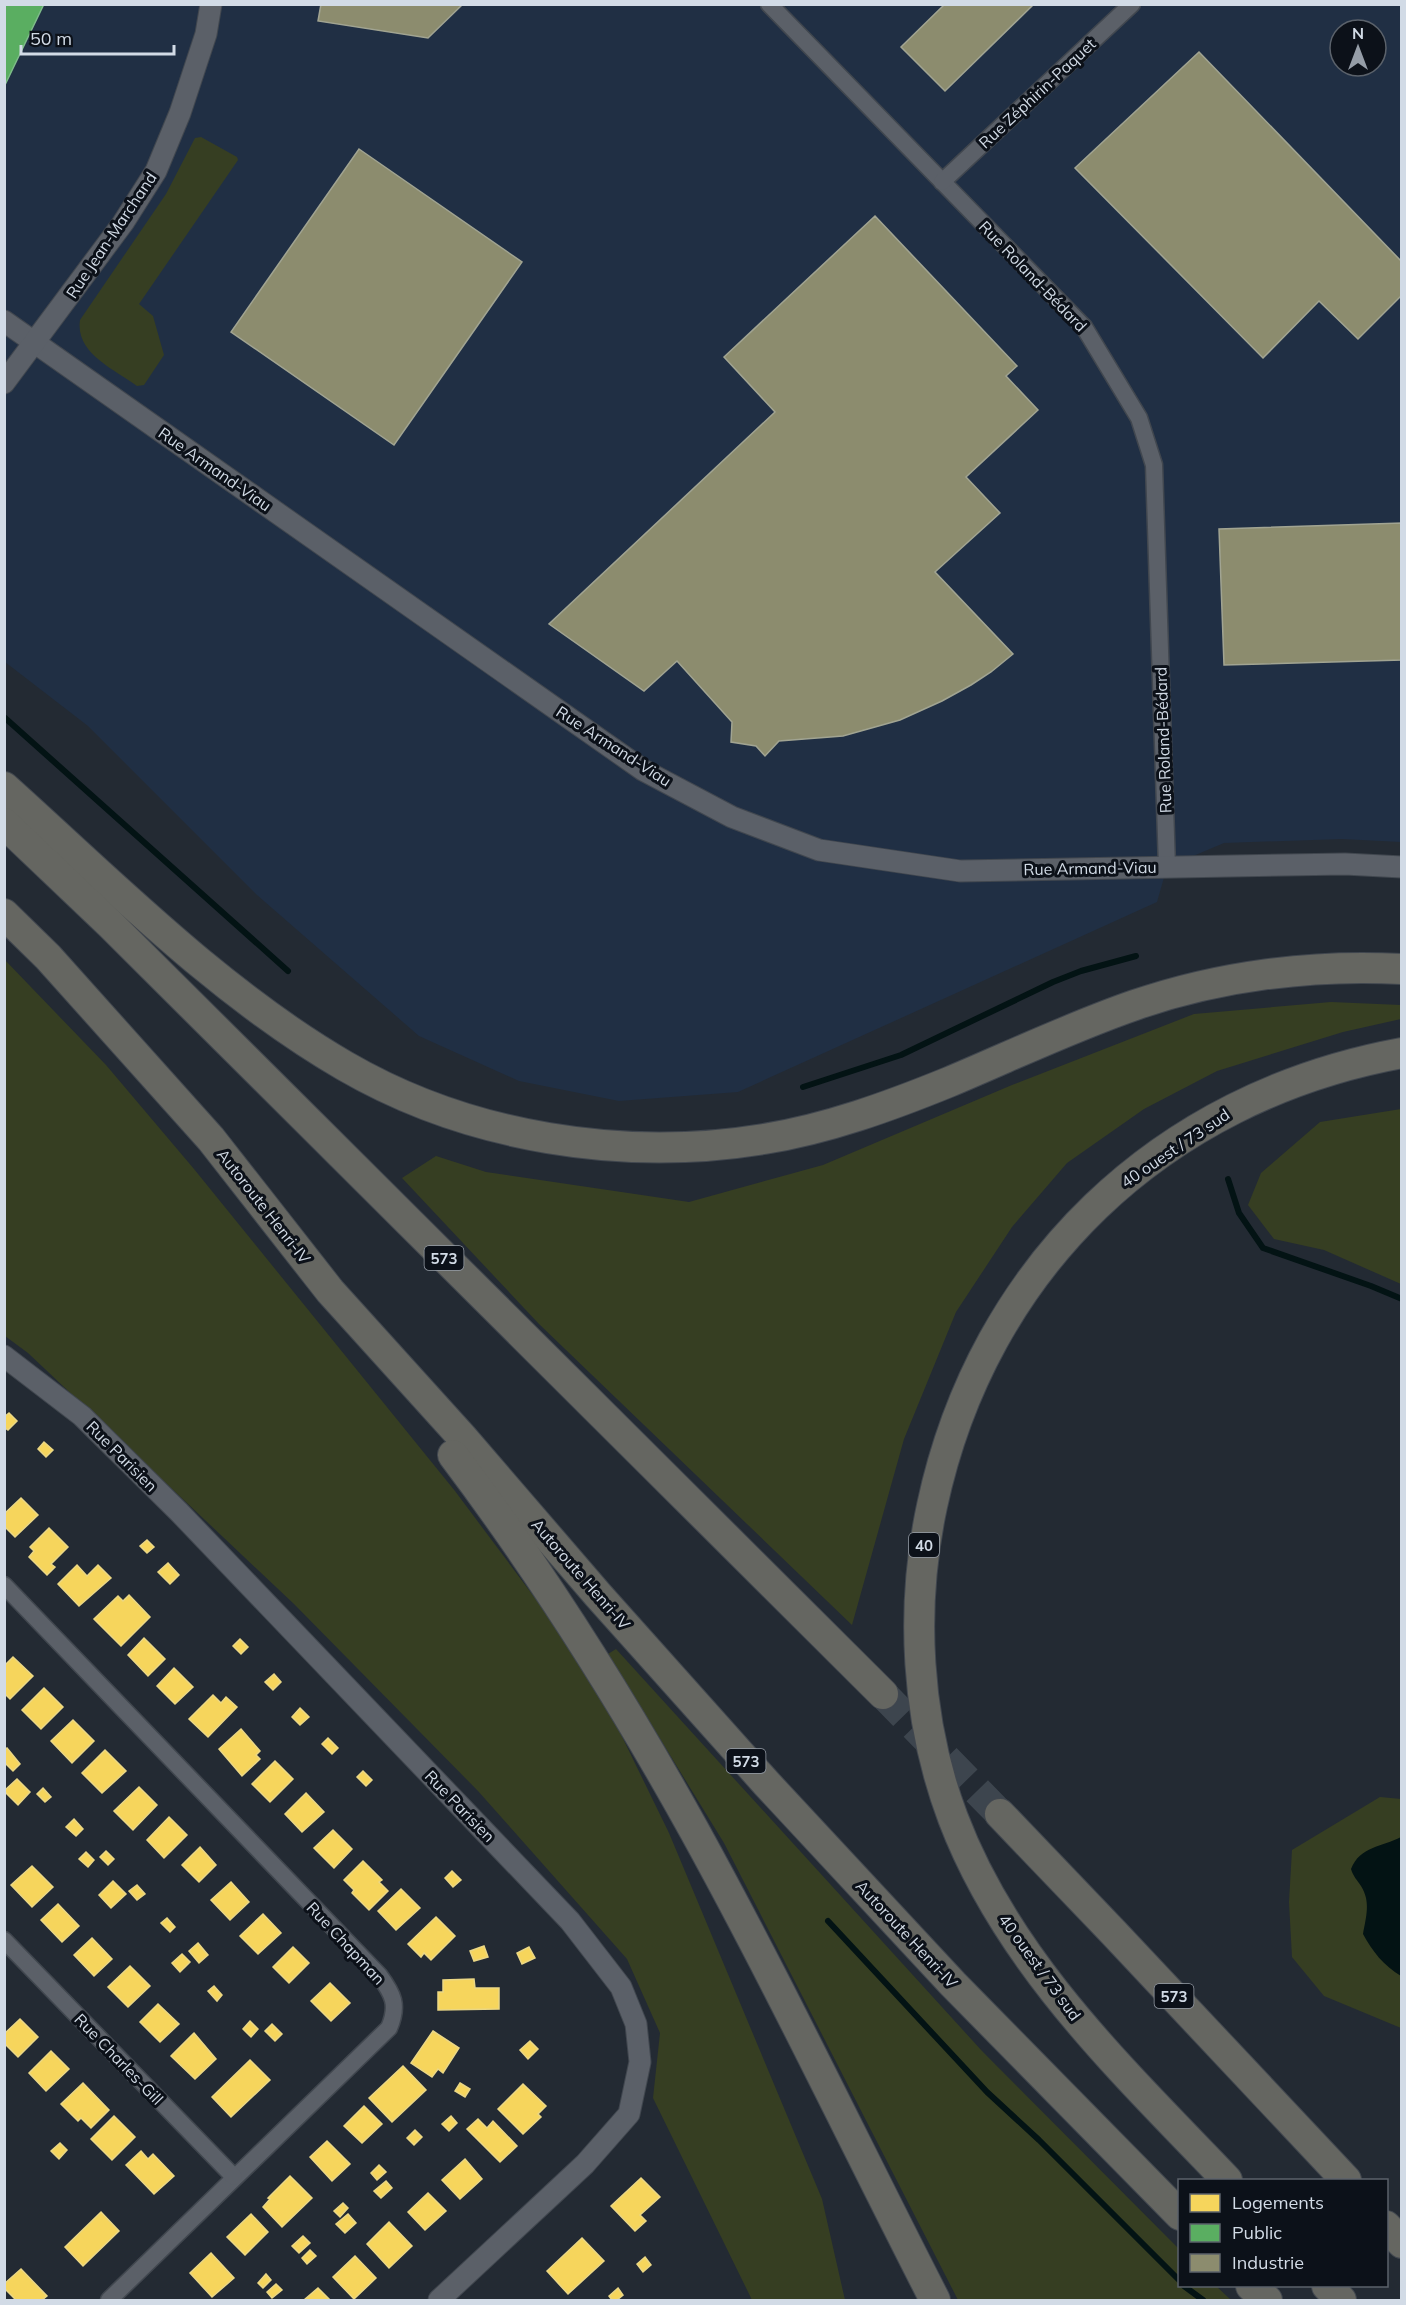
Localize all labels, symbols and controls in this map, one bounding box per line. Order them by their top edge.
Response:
scale bar [21,18,174,56]
north arrow [1328,18,1388,78]
text: N [1352,23,1364,43]
text: 50 m [30,27,72,50]
street label: Rue Zéphirin-Paquet [974,33,1100,152]
street label: Rue Jean-Marchand [61,168,161,302]
street label: Rue Roland-Bédard [975,216,1091,336]
street label: Rue Armand-Viau [155,423,275,515]
street label: Rue Roland-Bédard [1150,666,1176,814]
street label: Rue Armand-Viau [553,701,675,791]
street label: Rue Armand-Viau [1023,857,1157,879]
street label: 40 ouest / 73 sud [1117,1104,1233,1192]
street label: Autoroute Henri-IV [213,1145,316,1268]
road number: 573 [424,1246,464,1270]
street label: Rue Parisien [82,1416,162,1496]
street label: Autoroute Henri-IV [527,1515,635,1634]
road number: 40 [909,1533,939,1557]
road number: 573 [726,1749,766,1773]
street label: Rue Parisien [421,1766,499,1846]
street label: Autoroute Henri-IV [852,1876,963,1993]
street label: Rue Chapman [303,1898,389,1988]
street label: 40 ouest / 73 sud [995,1910,1085,2024]
road number: 573 [1154,1984,1194,2008]
street label: Rue Charles-Gill [70,2009,168,2109]
legend [1178,2179,1388,2287]
text: Logements [1232,2191,1324,2214]
text: Public [1232,2221,1282,2244]
text: Industrie [1232,2251,1304,2274]

